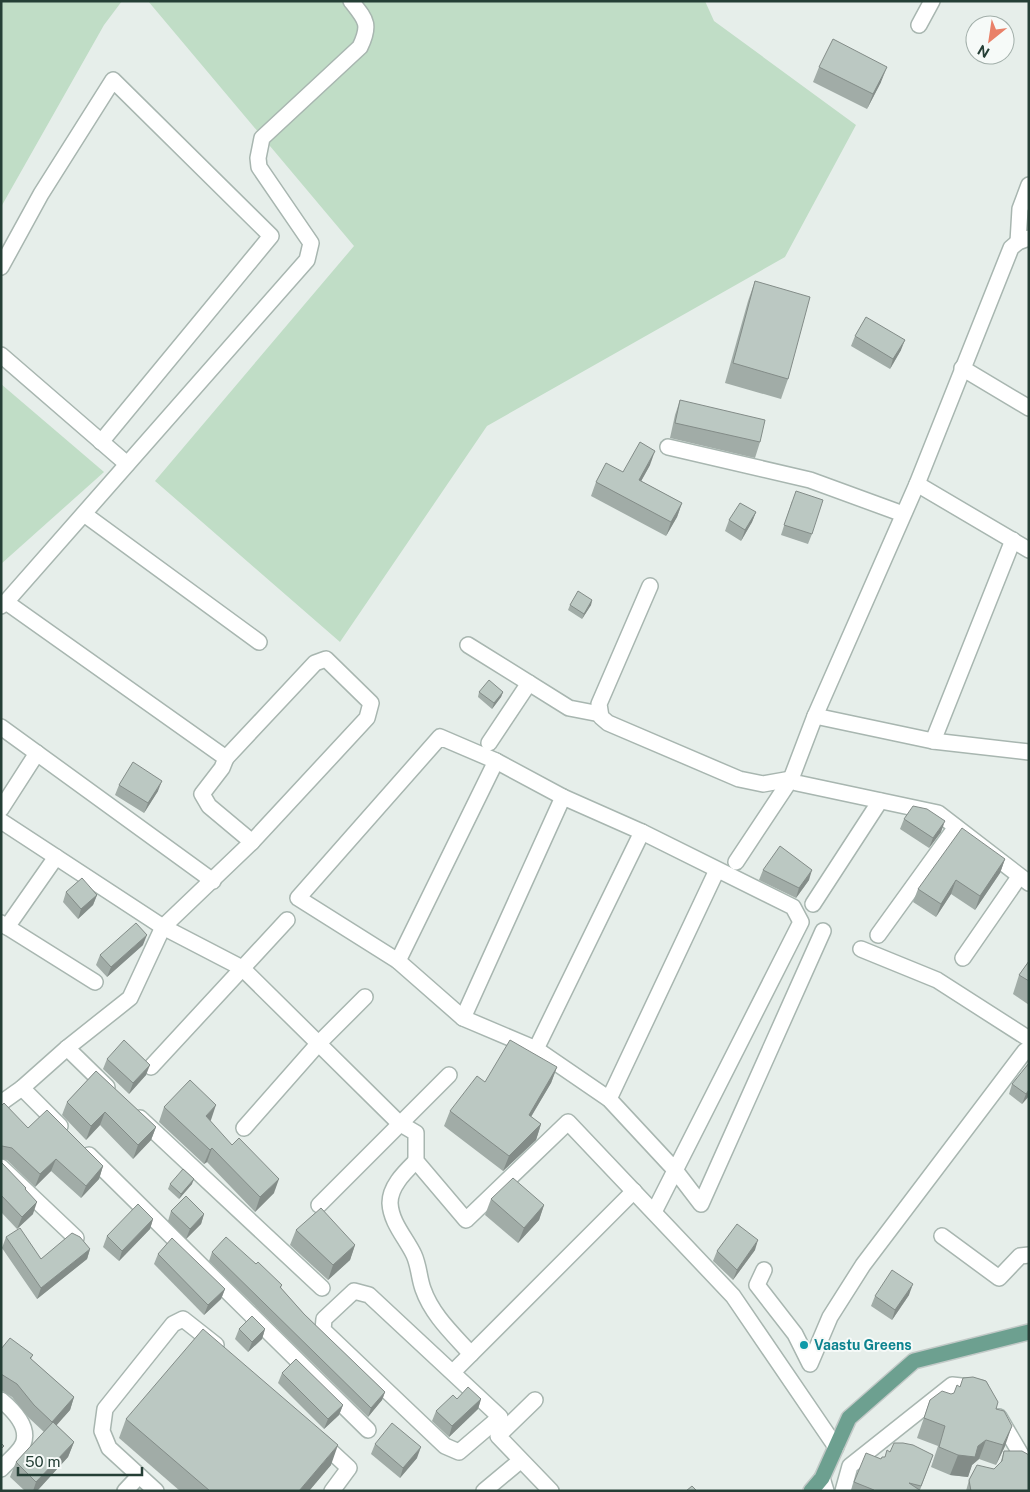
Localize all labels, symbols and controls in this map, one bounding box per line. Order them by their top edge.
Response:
north arrow [965,15,1015,65]
text: N [975,42,992,61]
place label: Vaastu Greens [814,1337,912,1353]
marker: Vaastu Greens [798,1339,810,1351]
scale bar [18,1444,141,1476]
text: 50 m [25,1453,60,1470]

